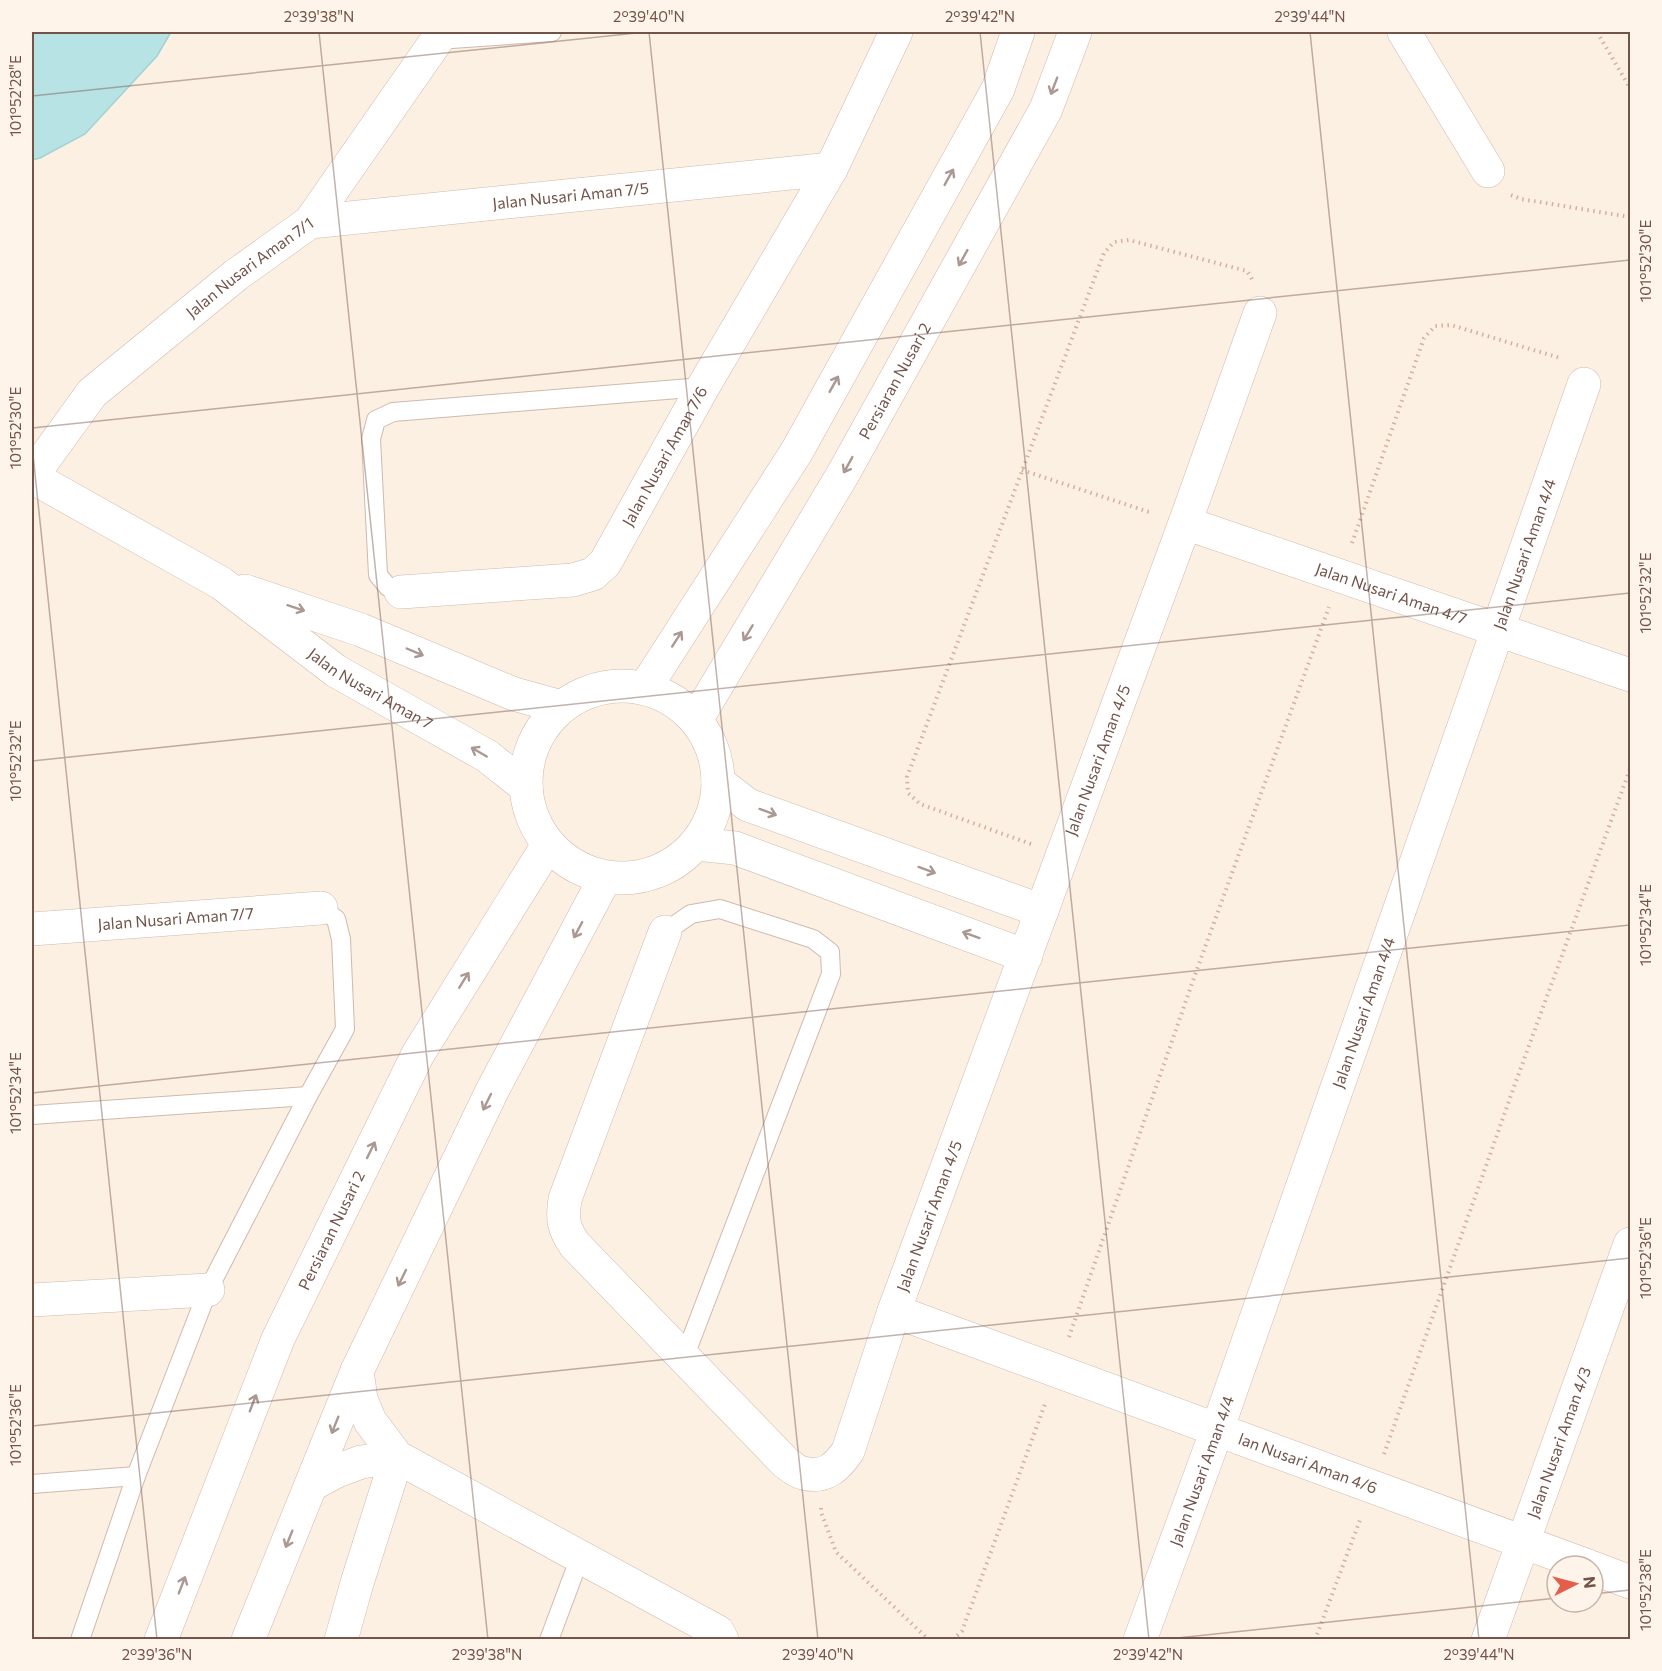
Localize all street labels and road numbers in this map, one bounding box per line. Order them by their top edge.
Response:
street label: Jalan Nusari Aman 7/5 [491,178,650,212]
street label: Jalan Nusari Aman 7/1 [182,213,317,321]
street label: Persiaran Nusari 2 [854,319,934,442]
street label: Jalan Nusari Aman 7/6 [618,382,711,529]
street label: Jalan Nusari Aman 4/4 [1489,475,1559,632]
street label: Jalan Nusari Aman 4/7 [1313,558,1470,628]
street label: Jalan Nusari Aman 7 [305,643,436,733]
street label: Jalan Nusari Aman 4/5 [1060,682,1134,838]
street label: Jalan Nusari Aman 7/7 [97,903,254,933]
street label: Jalan Nusari Aman 4/4 [1328,934,1398,1091]
street label: Jalan Nusari Aman 4/5 [892,1138,965,1294]
street label: Persiaran Nusari 2 [294,1167,368,1293]
street label: Jalan Nusari Aman 4/3 [1523,1364,1594,1520]
street label: Jalan Nusari Aman 4/4 [1165,1393,1237,1549]
street label: lan Nusari Aman 4/6 [1236,1428,1380,1497]

